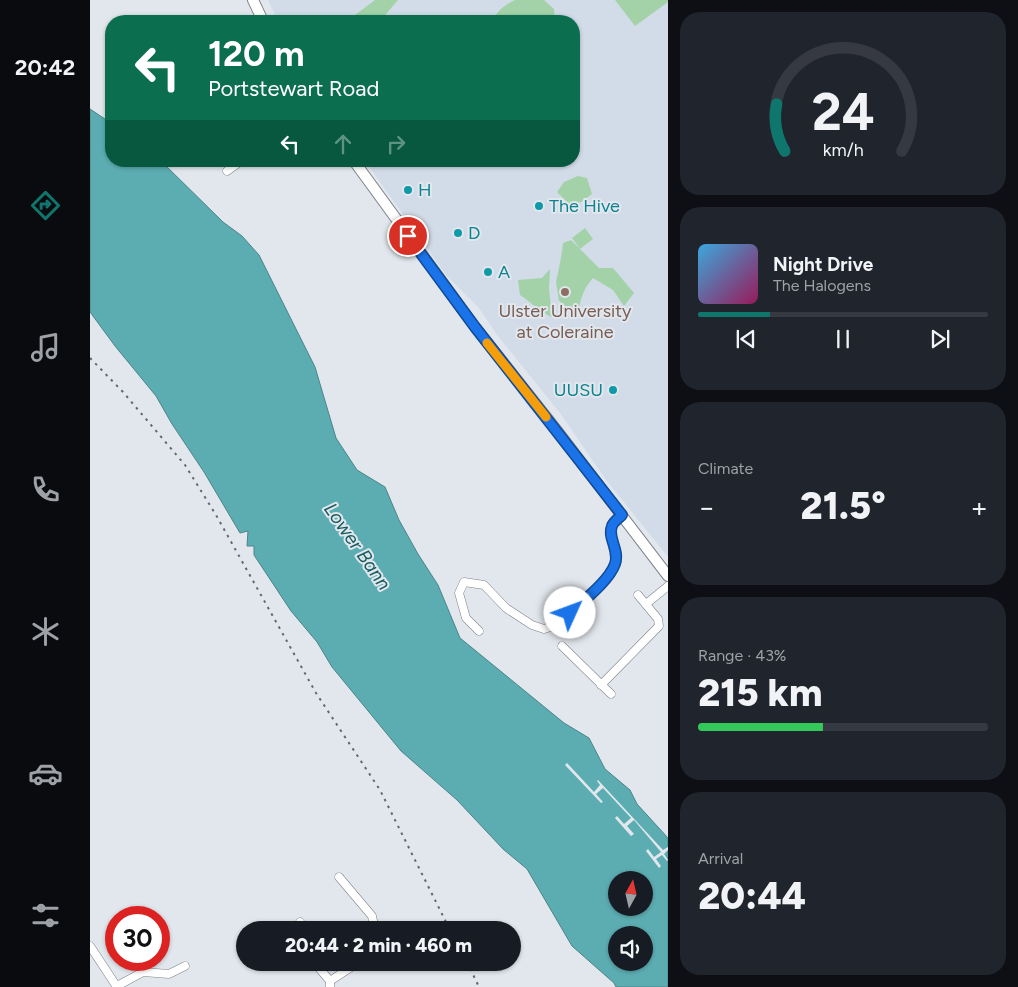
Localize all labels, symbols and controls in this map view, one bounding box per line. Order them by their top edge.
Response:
text: 120 m [208,33,305,75]
icon: left [125,35,190,100]
text: 20:42 [15,54,75,81]
text: Portstewart Road [208,75,379,102]
text: 24 [811,81,875,143]
icon: left [276,130,304,158]
icon: ahead [329,130,357,158]
icon: right [382,130,410,158]
text: km/h [823,139,863,160]
place label: H [418,179,432,201]
marker: H [402,184,414,196]
icon: directions [28,188,63,223]
place label: The Hive [549,195,620,217]
marker: The Hive [533,200,545,212]
pin [387,215,429,257]
icon: arrive [394,222,422,250]
place label: D [468,222,480,244]
marker: D [452,227,464,239]
text: Night Drive [773,253,873,276]
place label: A [498,261,510,283]
marker: A [482,266,494,278]
text: The Halogens [773,276,871,295]
marker: Ulster University at Coleraine [559,286,571,298]
place label: Ulster University at Coleraine [498,300,632,343]
icon: previous [732,325,760,353]
icon: pause [829,325,857,353]
icon: next [926,325,954,353]
icon: music [28,330,63,365]
place label: UUSU [554,379,603,401]
marker: UUSU [607,384,619,396]
text: Climate [698,459,753,478]
icon: phone [28,472,63,507]
text: 21.5° [800,483,886,529]
text: − [698,490,715,524]
text: + [971,490,988,524]
water label: Lower Bann [319,498,396,595]
position arrow [543,586,595,638]
icon: climate [28,614,63,649]
text: Range · 43% [698,646,786,665]
text: 215 km [698,670,822,716]
icon: car [28,756,63,791]
text: Arrival [698,849,743,868]
north arrow [608,871,652,916]
map controls [608,871,653,971]
text: 20:44 [698,873,806,919]
icon: filters [28,898,63,933]
speed limit sign: 30 [105,906,170,971]
button: sound [608,926,653,971]
text: 20:44 · 2 min · 460 m [285,934,472,957]

